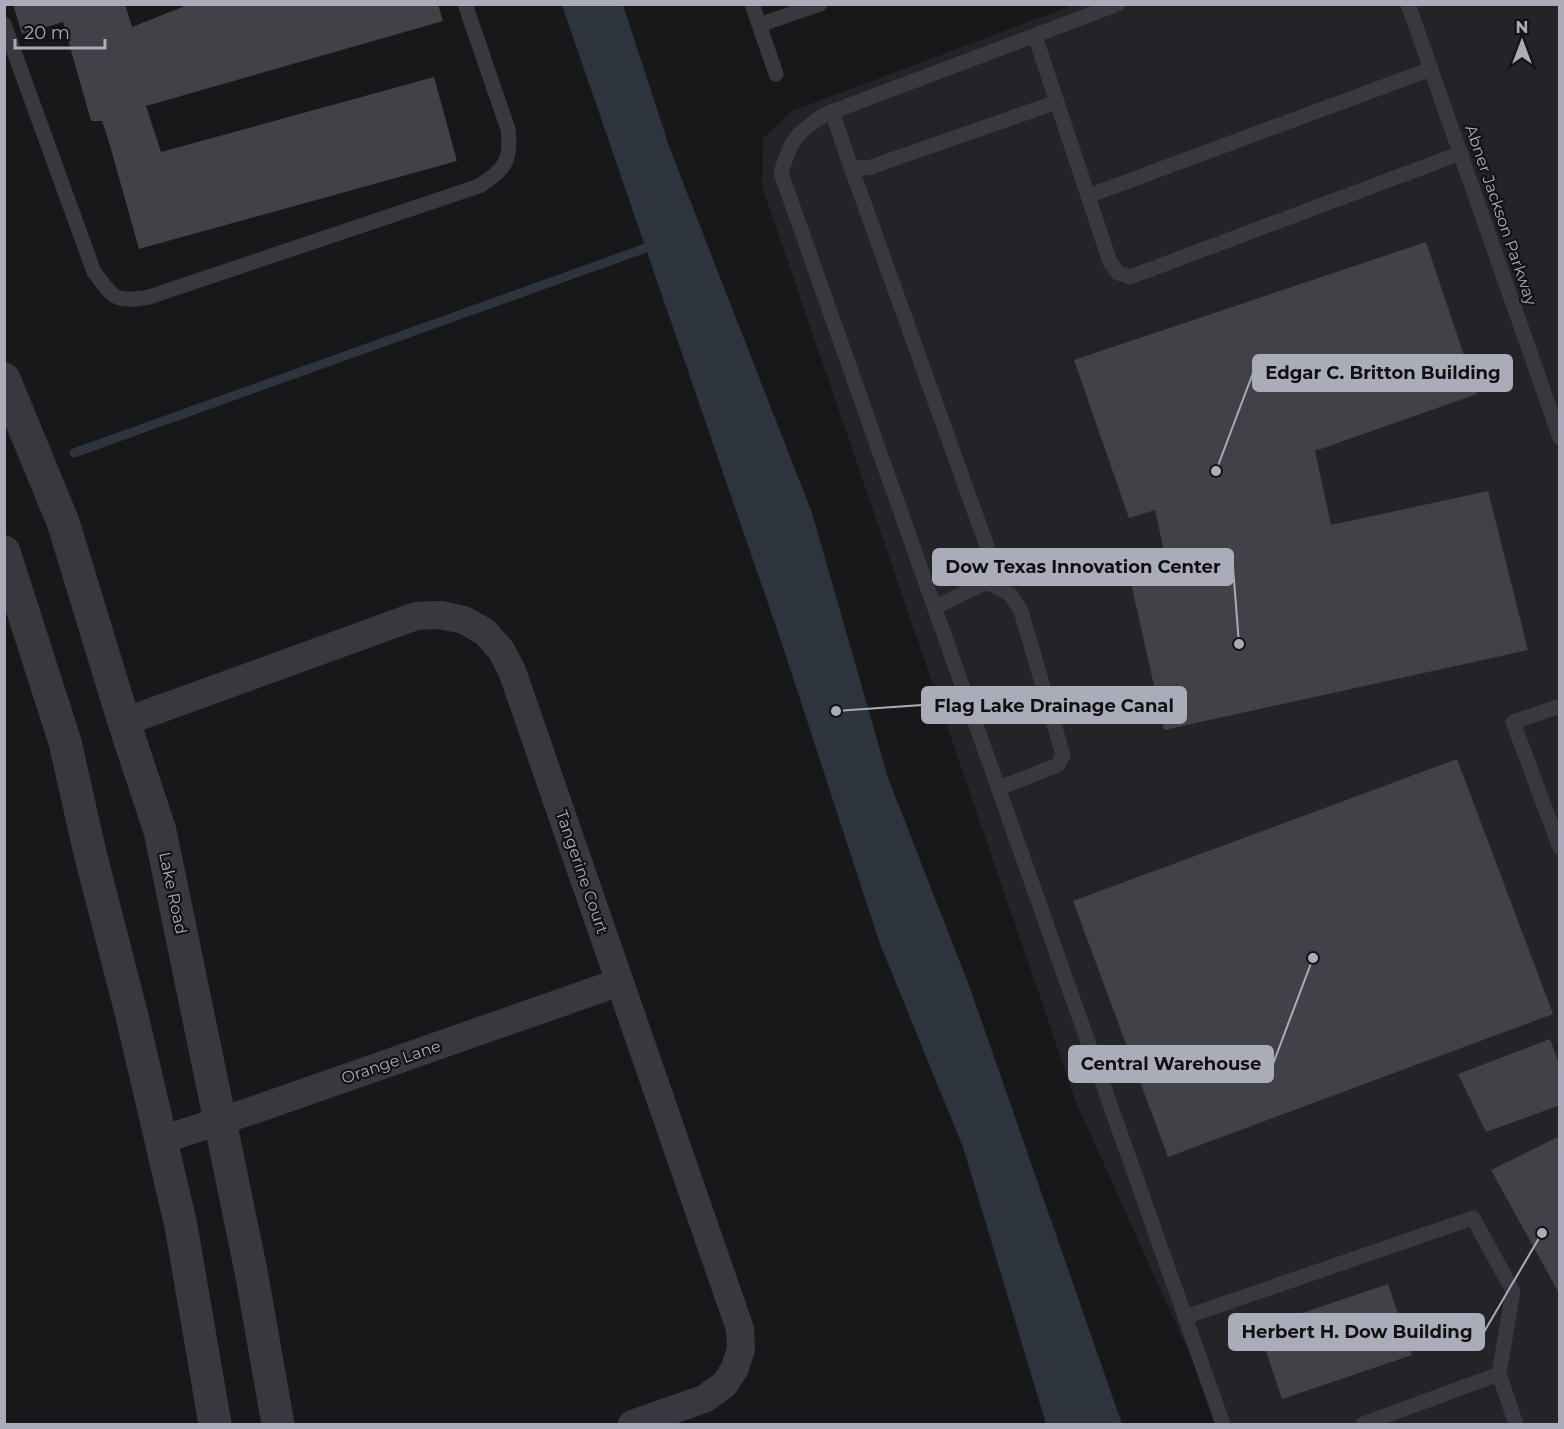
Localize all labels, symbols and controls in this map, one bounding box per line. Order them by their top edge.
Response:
scale bar [15,12,105,50]
north arrow [1492,12,1552,72]
text: N [1516,18,1528,37]
text: 20 m [24,22,70,44]
street label: Abner Jackson Parkway [1461,122,1541,308]
callout: Edgar C. Britton Building [1253,355,1512,391]
text: Edgar C. Britton Building [1265,362,1501,384]
callout: Dow Texas Innovation Center [933,549,1233,585]
text: Dow Texas Innovation Center [945,556,1221,578]
callout: Flag Lake Drainage Canal [922,687,1186,723]
text: Flag Lake Drainage Canal [934,695,1174,717]
street label: Tangerine Court [552,808,612,937]
street label: Lake Road [155,850,191,936]
street label: Orange Lane [339,1036,443,1088]
callout: Central Warehouse [1069,1046,1273,1082]
text: Central Warehouse [1081,1053,1261,1075]
callout: Herbert H. Dow Building [1229,1314,1484,1350]
text: Herbert H. Dow Building [1242,1321,1472,1343]

